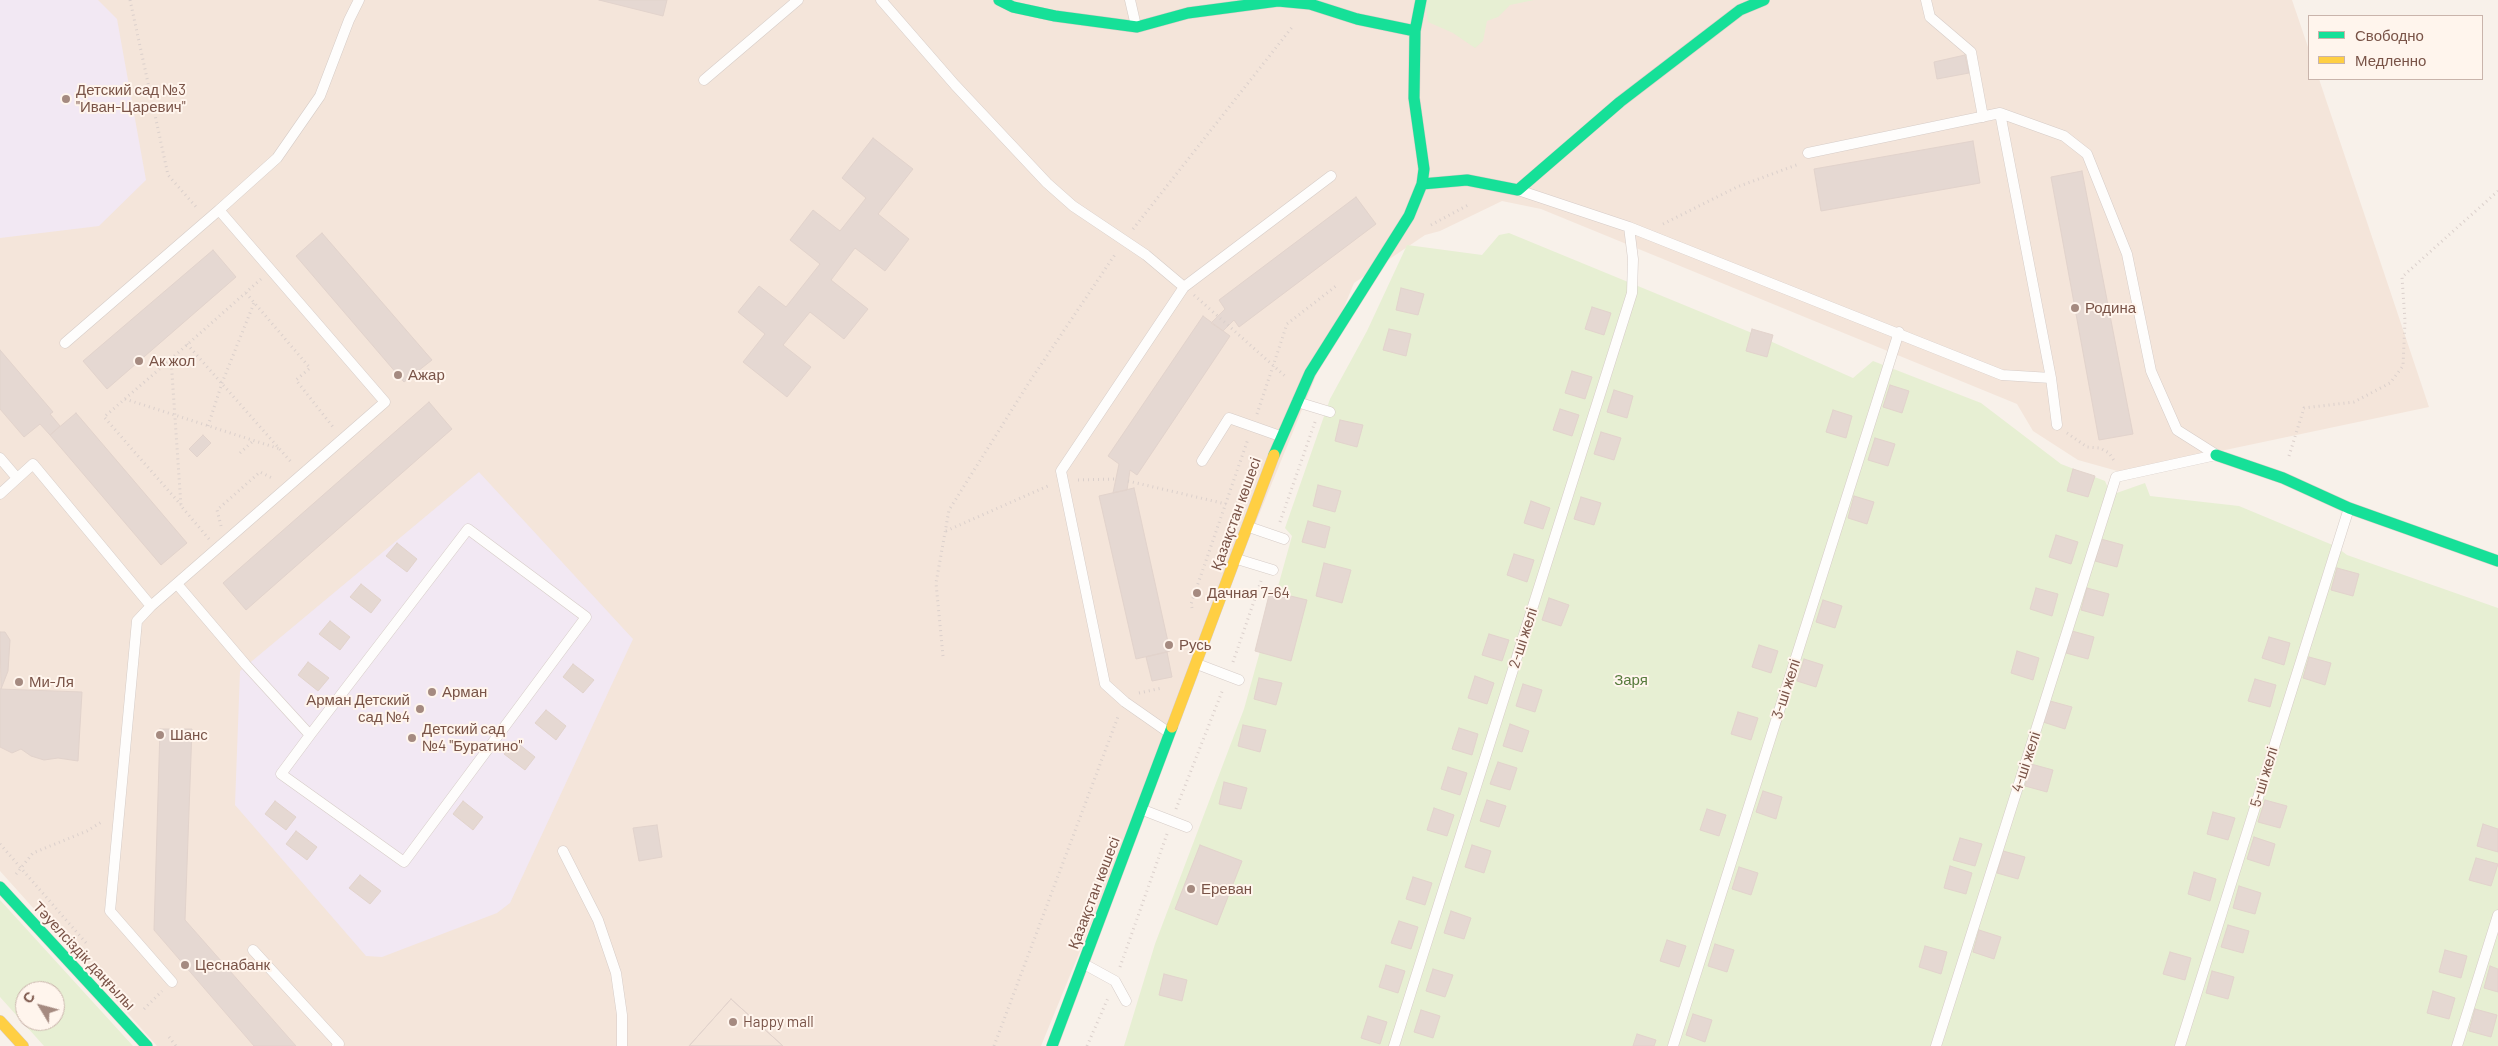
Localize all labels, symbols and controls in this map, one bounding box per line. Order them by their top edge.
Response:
legend [2308,15,2483,80]
text: Свободно [2355,26,2424,44]
text: Медленно [2355,51,2426,69]
place label: Детский сад №3 "Иван-Царевич" [76,81,186,116]
marker: Детский сад №3 "Иван-Царевич" [60,93,72,105]
place label: Родина [2085,299,2136,317]
marker: Родина [2069,302,2081,314]
place label: Ак жол [149,352,195,370]
marker: Ак жол [133,355,145,367]
place label: Ажар [408,366,445,384]
marker: Ажар [392,369,404,381]
street label: Қазақстан көшесі [1207,455,1265,573]
place label: Дачная 7-64 [1207,584,1290,602]
marker: Дачная 7-64 [1191,587,1203,599]
street label: 2-ші желі [1505,606,1541,670]
place label: Русь [1179,636,1212,654]
marker: Русь [1163,639,1175,651]
street label: 3-ші желі [1768,657,1804,721]
park label: Заря [1614,671,1648,689]
place label: Ми-Ля [29,673,74,691]
marker: Ми-Ля [13,676,25,688]
place label: Арман [442,683,487,701]
marker: Арман [426,686,438,698]
place label: Арман Детский сад №4 [306,691,410,726]
marker: Арман Детский сад №4 [414,703,426,715]
place label: Детский сад №4 "Буратино" [422,720,522,755]
place label: Шанс [170,726,208,744]
marker: Шанс [154,729,166,741]
street label: 4-ші желі [2008,729,2044,795]
marker: Детский сад №4 "Буратино" [406,732,418,744]
street label: 5-ші желі [2246,745,2282,809]
street label: Қазақстан көшесі [1064,834,1124,952]
place label: Ереван [1201,880,1252,898]
marker: Ереван [1185,883,1197,895]
street label: Тәуелсіздік даңғылы [29,898,139,1014]
place label: Цеснабанк [195,956,270,974]
marker: Цеснабанк [179,959,191,971]
north arrow [15,981,65,1031]
text: С [19,988,38,1006]
place label: Happy mall [743,1013,814,1031]
marker: Happy mall [727,1016,739,1028]

